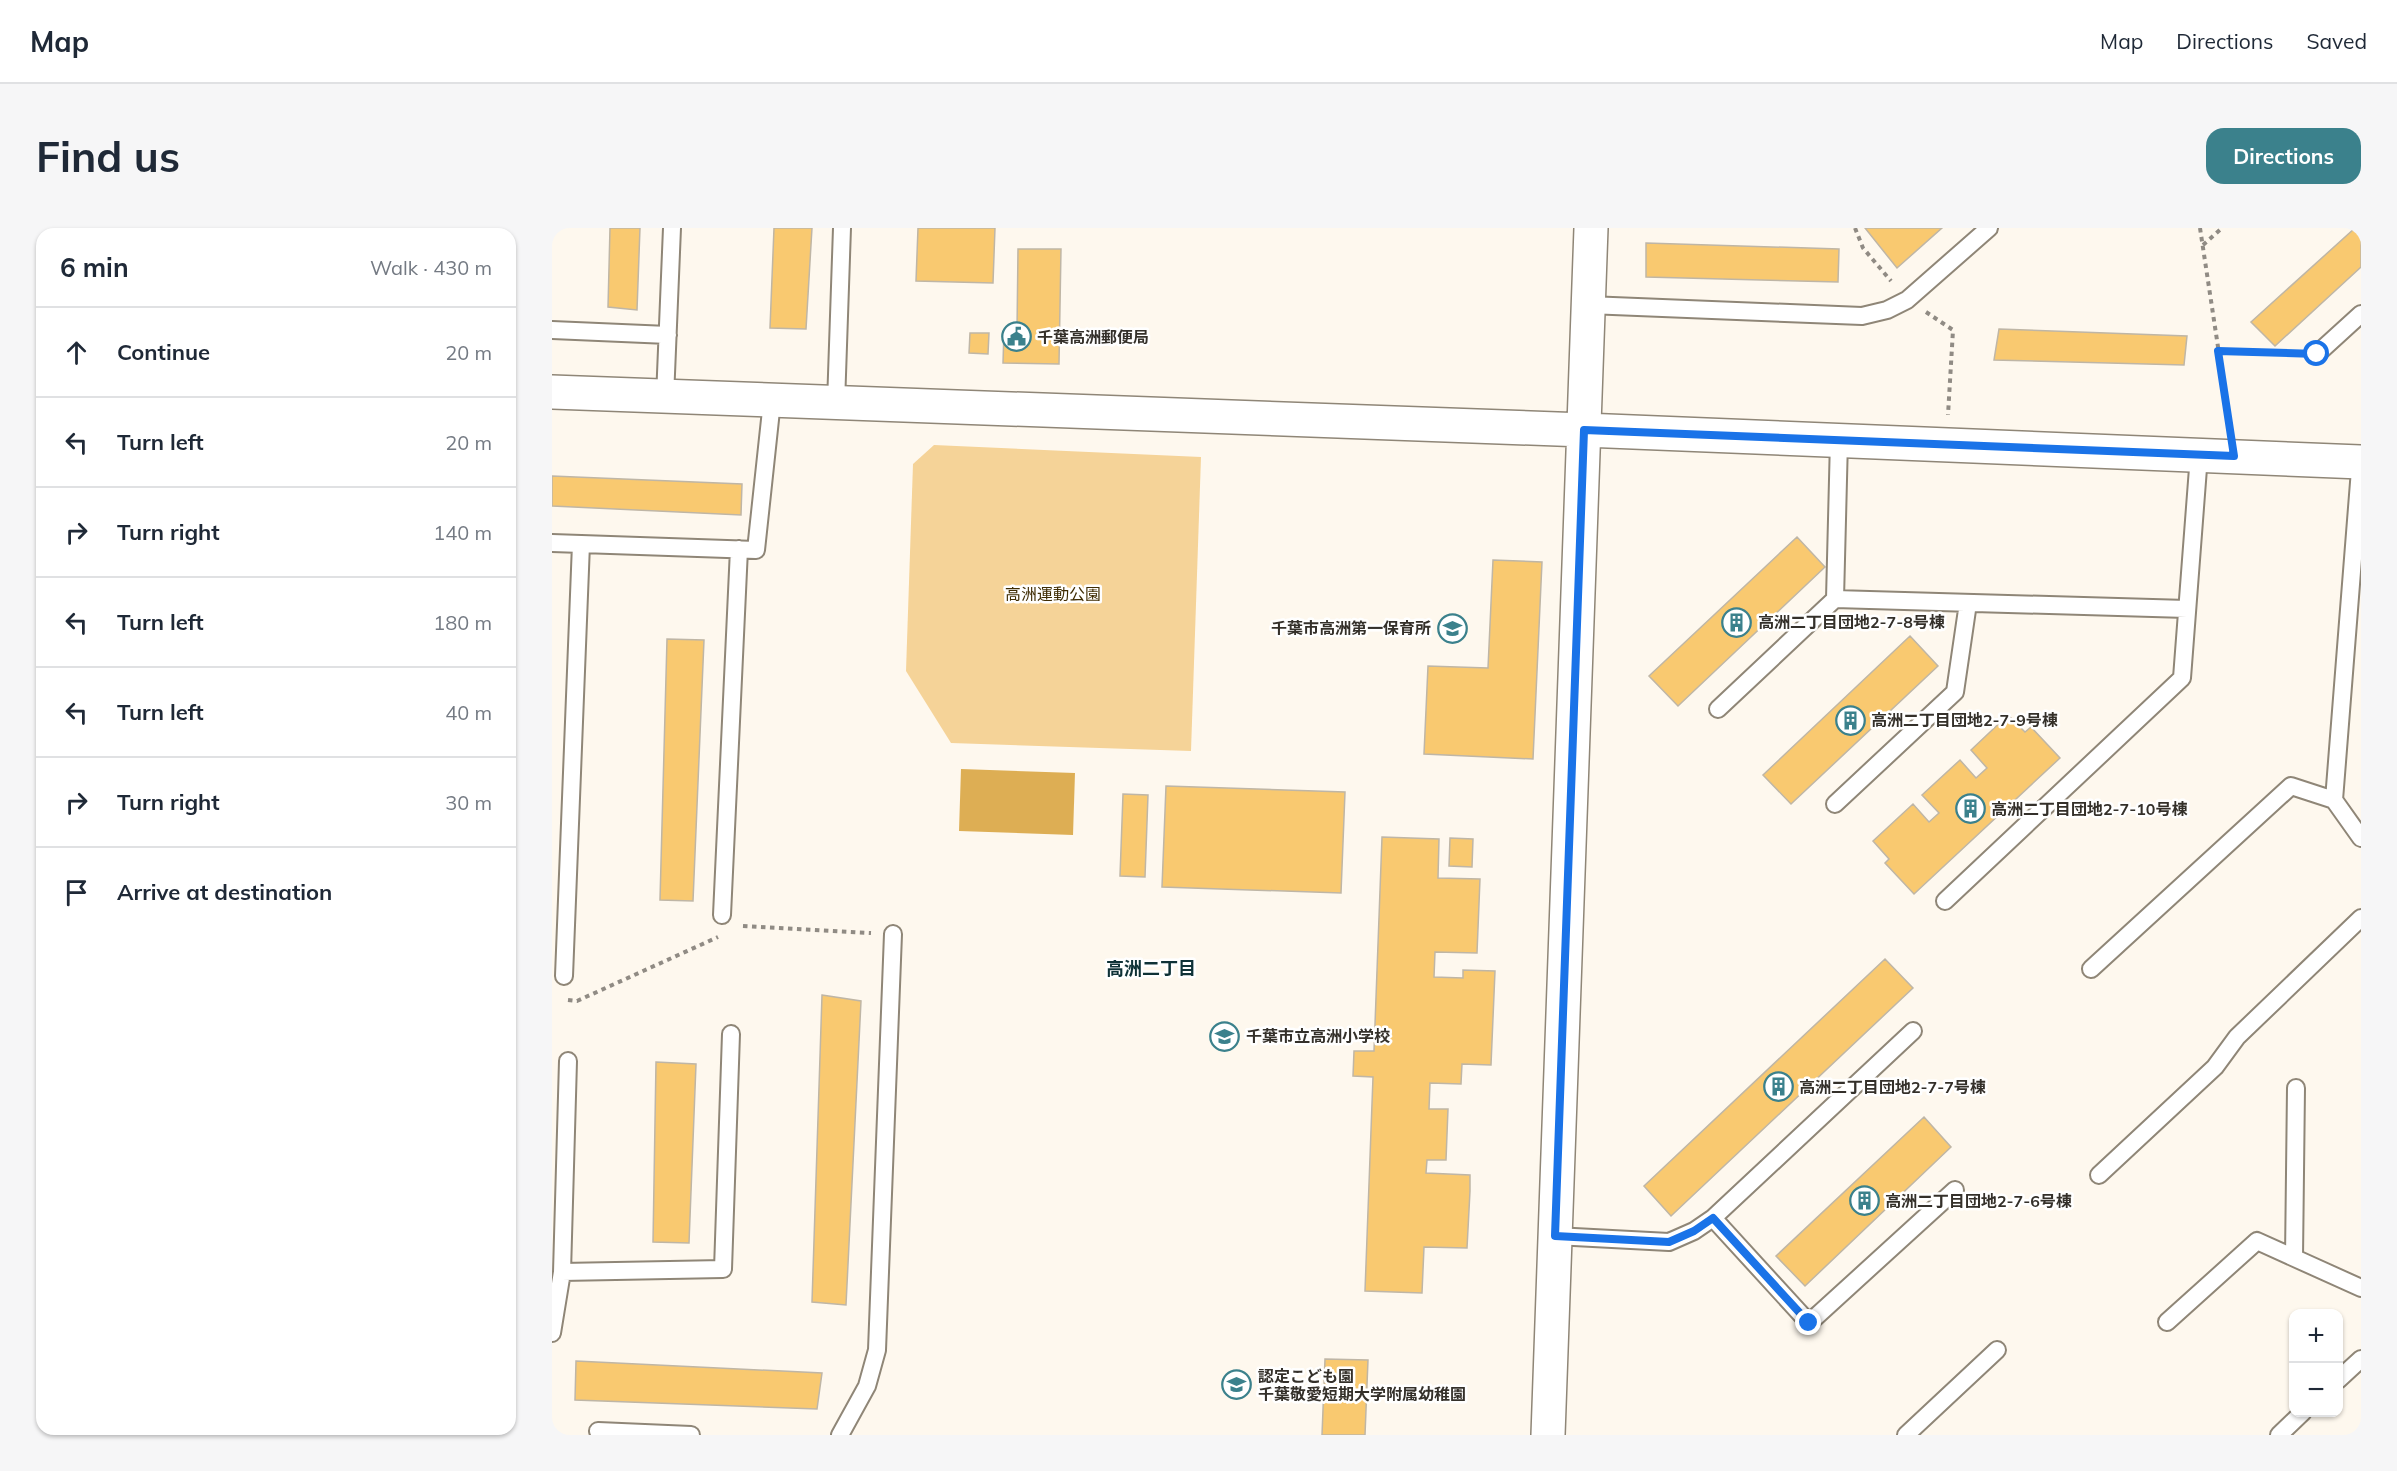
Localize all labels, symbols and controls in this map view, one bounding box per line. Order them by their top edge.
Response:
text: Map [30,24,89,59]
text: Map [2100,28,2143,54]
text: Directions [2176,28,2273,54]
text: Saved [2306,28,2367,54]
button: Directions [2206,128,2361,184]
text: Find us [36,130,180,183]
text: 6 min [60,251,129,284]
text: Walk · 430 m [370,255,492,280]
public building icon: 千葉高洲郵便局 [1000,321,1032,353]
place label: 千葉高洲郵便局 [1037,327,1149,347]
icon: ahead [60,336,93,369]
text: Continue [117,338,210,366]
text: 20 m [445,340,492,365]
route start [2303,340,2329,366]
icon: left [60,426,93,459]
text: Turn left [117,428,204,456]
text: 20 m [445,430,492,455]
icon: right [60,516,93,549]
text: Turn right [117,518,220,546]
text: 140 m [433,520,492,545]
park label: 高洲運動公園 [1005,584,1101,604]
icon: left [60,606,93,639]
building icon: 高洲二丁目団地2-7-8号棟 [1721,606,1753,638]
text: Turn left [117,608,204,636]
text: 180 m [433,610,492,635]
school or university icon: 千葉市高洲第一保育所 [1436,612,1468,644]
place label: 高洲二丁目団地2-7-8号棟 [1758,612,1945,632]
place label: 千葉市高洲第一保育所 [1271,618,1431,638]
icon: left [60,696,93,729]
text: Turn left [117,698,204,726]
text: 40 m [445,700,492,725]
building icon: 高洲二丁目団地2-7-9号棟 [1834,704,1866,736]
place label: 高洲二丁目団地2-7-9号棟 [1871,710,2058,730]
icon: right [60,786,93,819]
text: Turn right [117,788,220,816]
text: 30 m [445,790,492,815]
building icon: 高洲二丁目団地2-7-10号棟 [1954,793,1986,825]
place label: 高洲二丁目団地2-7-10号棟 [1991,799,2187,819]
icon: arrive [60,876,93,909]
text: Arrive at destination [117,878,332,906]
district label: 高洲二丁目 [1106,957,1196,980]
school or university icon: 千葉市立高洲小学校 [1209,1020,1241,1052]
place label: 千葉市立高洲小学校 [1246,1026,1390,1046]
building icon: 高洲二丁目団地2-7-7号棟 [1762,1071,1794,1103]
place label: 高洲二丁目団地2-7-7号棟 [1799,1077,1986,1097]
building icon: 高洲二丁目団地2-7-6号棟 [1848,1185,1880,1217]
place label: 高洲二丁目団地2-7-6号棟 [1885,1191,2072,1211]
route end [1795,1309,1821,1335]
map controls [2289,1309,2343,1417]
button: + [2289,1309,2343,1363]
button: − [2289,1363,2343,1417]
place label: 認定こども園 千葉敬愛短期大学附属幼稚園 [1258,1366,1466,1404]
school or university icon: 認定こども園 千葉敬愛短期大学附属幼稚園 [1221,1369,1253,1401]

